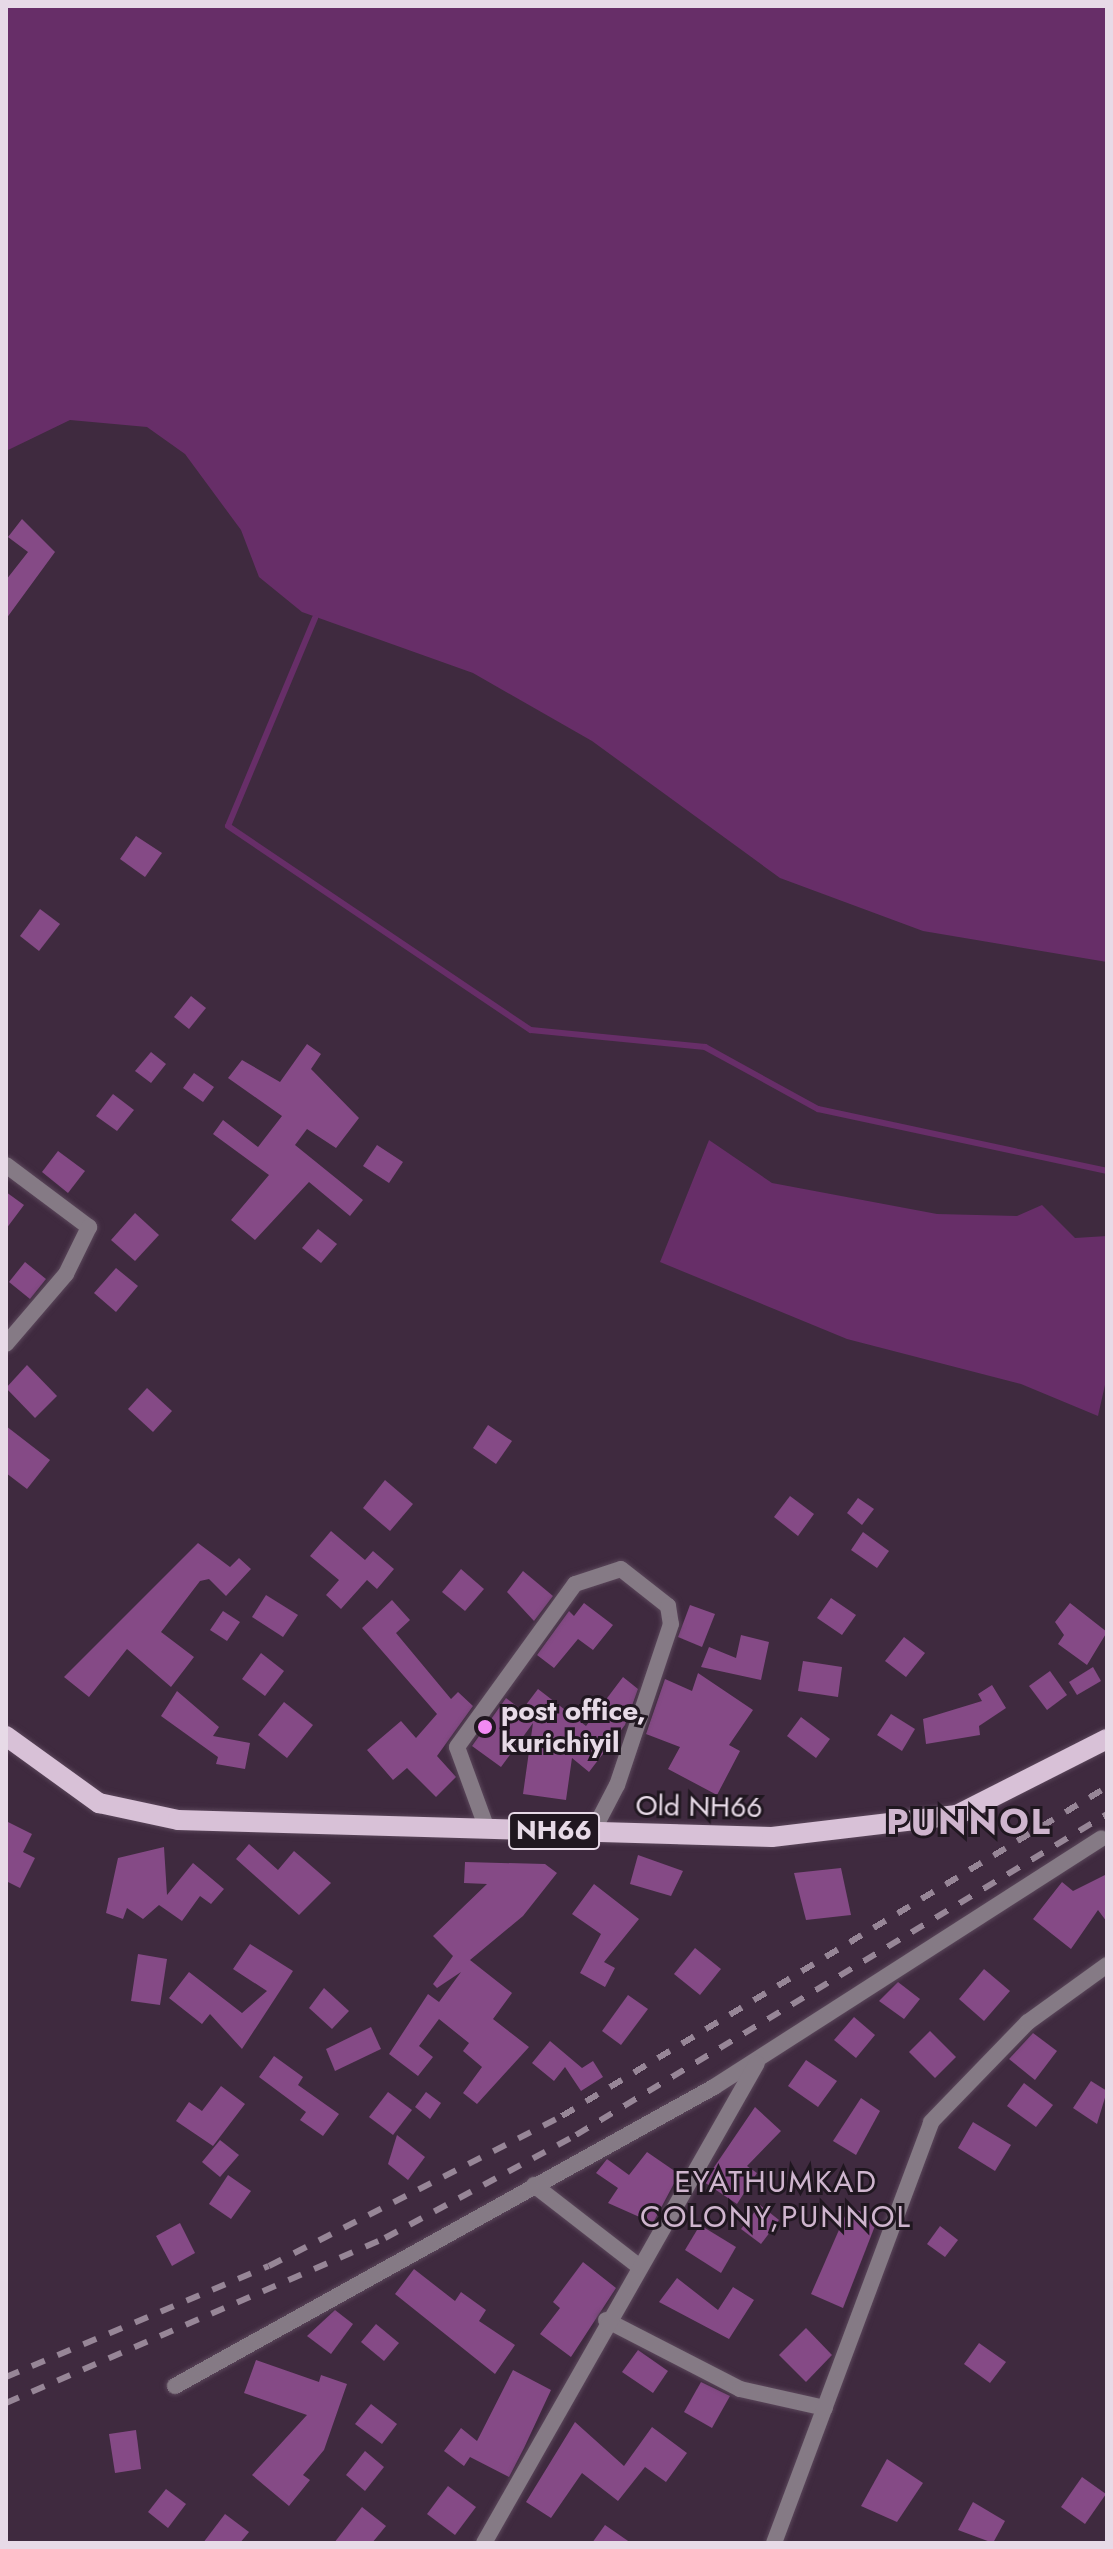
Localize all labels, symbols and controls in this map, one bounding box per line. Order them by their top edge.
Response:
place label: post office, kurichiyil [501,1694,646,1760]
marker: post office, kurichiyil [476,1718,494,1736]
street label: Old NH66 [635,1789,763,1825]
district label: PUNNOL [886,1800,1052,1844]
road number: NH66 [508,1809,600,1853]
district label: EYATHUMKAD COLONY,PUNNOL [640,2164,912,2234]

